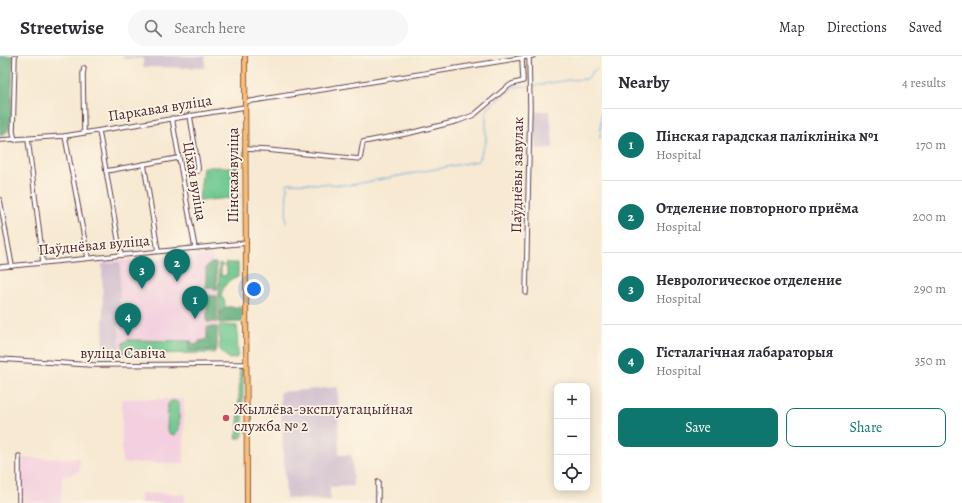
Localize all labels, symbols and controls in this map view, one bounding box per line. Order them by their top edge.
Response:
search box [128,10,408,46]
text: Streetwise [20,15,104,41]
icon: search [142,17,164,39]
text: Search here [174,18,245,38]
text: Map [779,18,805,37]
text: Directions [827,18,887,37]
text: Saved [909,18,942,37]
text: Nearby [618,71,669,94]
text: 4 results [902,74,946,91]
street label: Паркавая вуліца [107,90,213,126]
street label: Паўднёвы завулак [506,117,528,233]
text: Пінская гарадская паліклініка №1 [656,126,879,146]
street label: Пінская вуліца [223,127,243,223]
text: 1 [629,136,633,153]
text: 170 m [916,136,946,153]
street label: Ціхая вуліца [178,140,212,222]
text: Hospital [656,146,701,163]
text: Отделение повторного приёма [656,198,859,218]
text: 2 [628,208,634,225]
text: 200 m [913,208,946,225]
text: Hospital [656,218,701,235]
street label: Паўднёвая вуліца [37,230,151,260]
pin: 2 [164,249,190,282]
pin: 3 [129,256,155,289]
text: Неврологическое отделение [656,270,842,290]
your location [244,279,264,299]
text: 3 [628,280,634,297]
text: 290 m [914,280,946,297]
pin: 1 [182,286,208,319]
text: Hospital [656,290,701,307]
pin: 4 [115,303,141,336]
text: Гісталагічная лабараторыя [656,342,833,362]
street label: вуліца Савіча [80,343,166,363]
text: 4 [628,352,634,369]
text: 350 m [915,352,946,369]
text: Hospital [656,362,701,379]
map controls [554,383,590,491]
button: + [554,383,590,419]
place label: Жыллёва-эксплуатацыйная служба № 2 [234,399,413,436]
button: Save [618,408,778,447]
button: Share [786,408,946,447]
marker: Жыллёва-эксплуатацыйная служба № 2 [221,413,231,423]
button: − [554,419,590,455]
button: locate [554,455,590,491]

